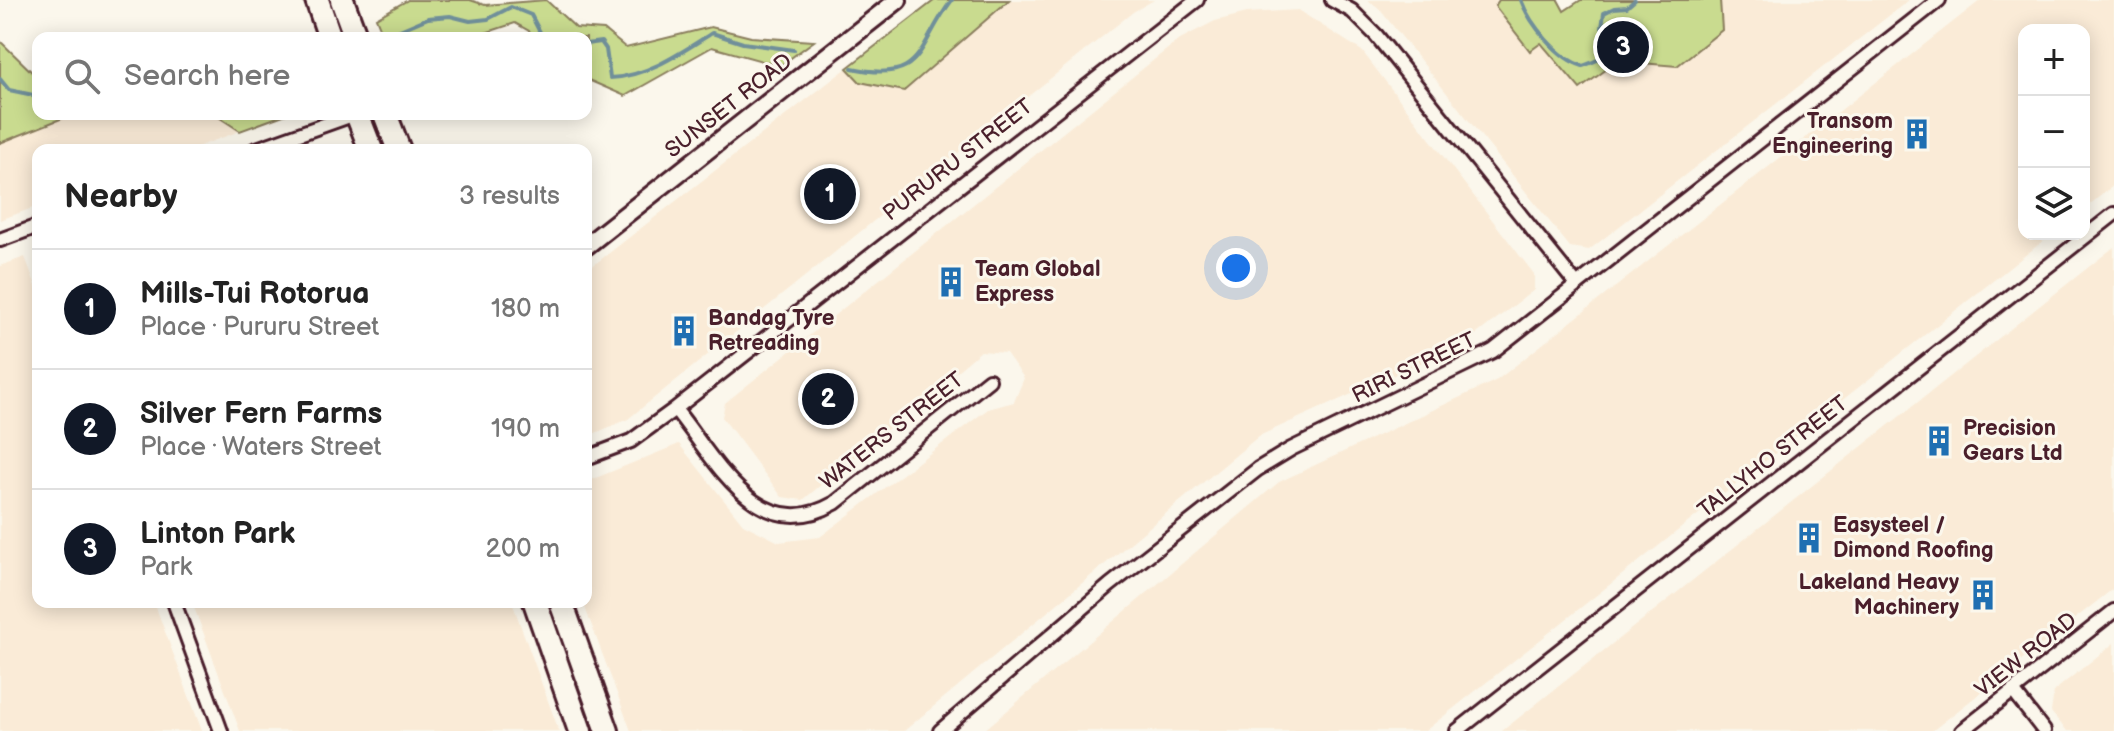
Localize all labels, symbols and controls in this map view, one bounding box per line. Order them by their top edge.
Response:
pin: 3 [1597,17,1649,77]
map controls [2018,24,2090,240]
button: + [2018,24,2090,96]
search box [32,32,592,120]
street label: SUNSET ROAD [660,48,798,164]
icon: search [60,54,104,98]
text: Search here [124,58,290,94]
street label: PURURU STREET [878,93,1038,227]
button: − [2018,96,2090,168]
place label: Transom Engineering [1772,108,1893,160]
building icon: Transom Engineering [1900,117,1934,151]
pin: 1 [804,164,856,224]
button: layers [2018,168,2090,240]
text: Nearby [64,176,178,217]
text: 3 results [459,181,560,212]
your location [1216,248,1256,288]
place label: Team Global Express [975,256,1100,308]
building icon: Team Global Express [934,265,968,299]
text: Mills-Tui Rotorua [140,276,369,312]
text: 1 [85,294,95,325]
text: 180 m [491,294,560,325]
place label: Bandag Tyre Retreading [708,305,834,357]
text: Place · Pururu Street [140,312,379,343]
building icon: Bandag Tyre Retreading [667,314,701,348]
street label: RIRI STREET [1348,326,1480,410]
street label: WATERS STREET [814,366,970,496]
pin: 2 [802,369,854,429]
street label: TALLYHO STREET [1693,390,1853,524]
text: Silver Fern Farms [140,396,382,432]
text: 2 [82,414,98,445]
text: 190 m [491,414,560,445]
place label: Precision Gears Ltd [1963,415,2063,467]
building icon: Precision Gears Ltd [1922,424,1956,458]
text: Place · Waters Street [140,432,382,463]
place label: Easysteel / Dimond Roofing [1833,512,1994,564]
text: Linton Park [140,516,295,552]
building icon: Easysteel / Dimond Roofing [1792,521,1826,555]
text: 3 [82,534,98,565]
text: 200 m [486,534,560,565]
text: Park [140,552,192,583]
place label: Lakeland Heavy Machinery [1799,569,1959,621]
building icon: Lakeland Heavy Machinery [1966,578,2000,612]
street label: VIEW ROAD [1970,607,2082,703]

